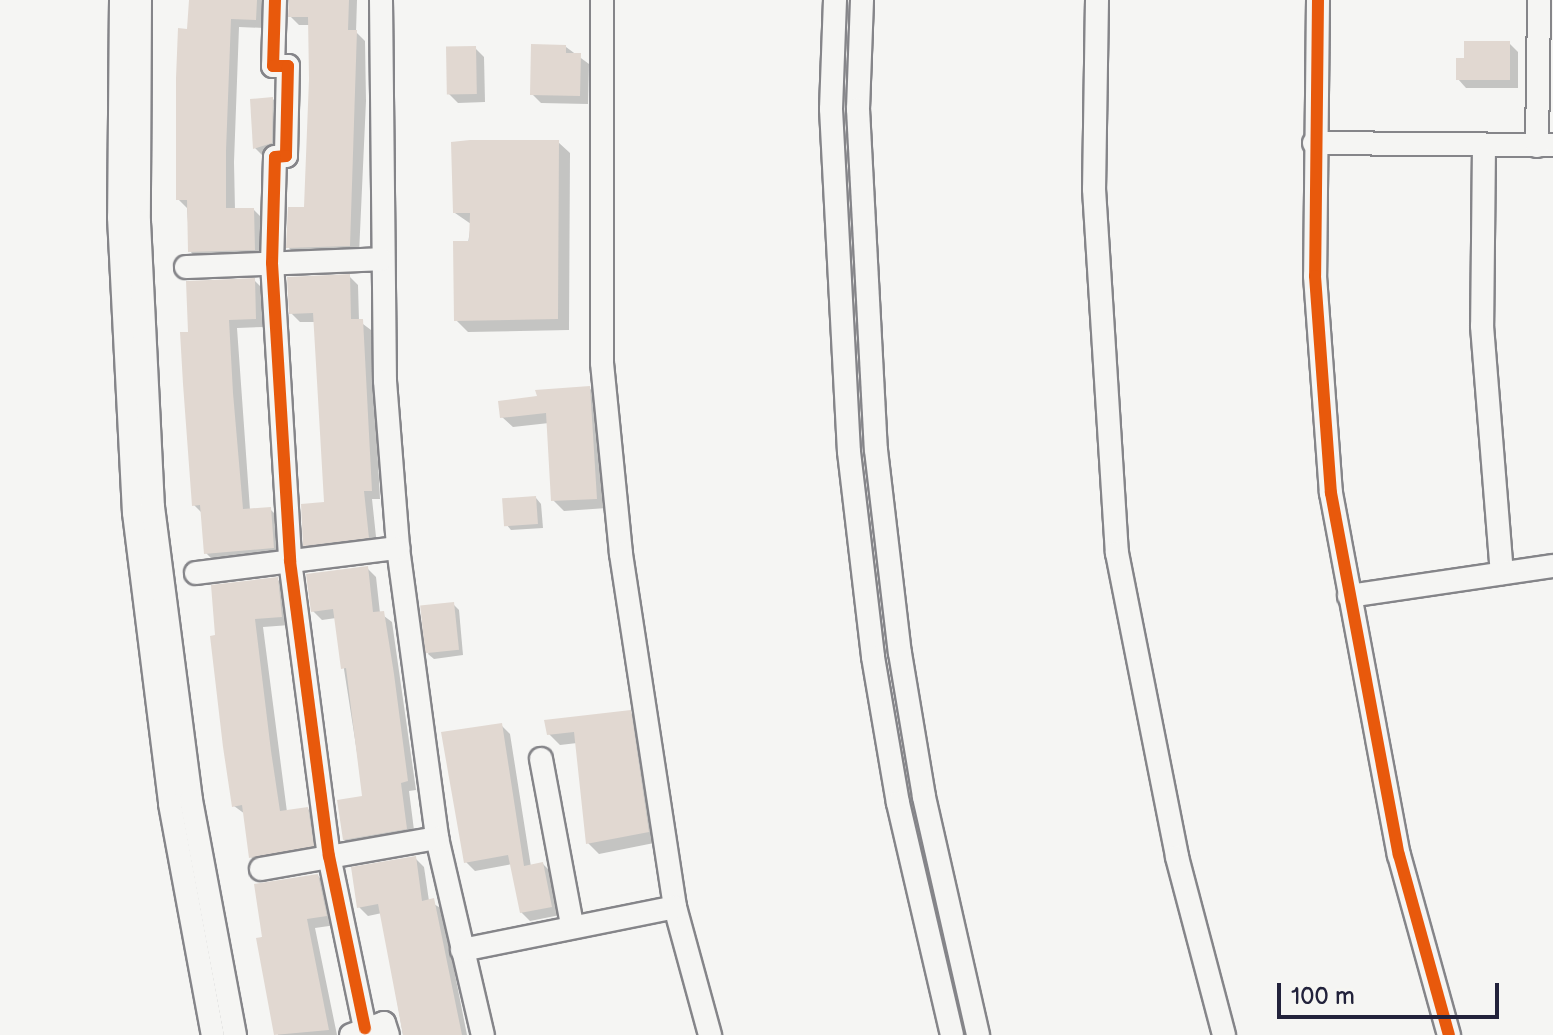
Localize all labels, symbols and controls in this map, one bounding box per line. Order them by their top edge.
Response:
scale bar [1281,967,1503,1017]
text: 100 m [1291,982,1355,1011]

